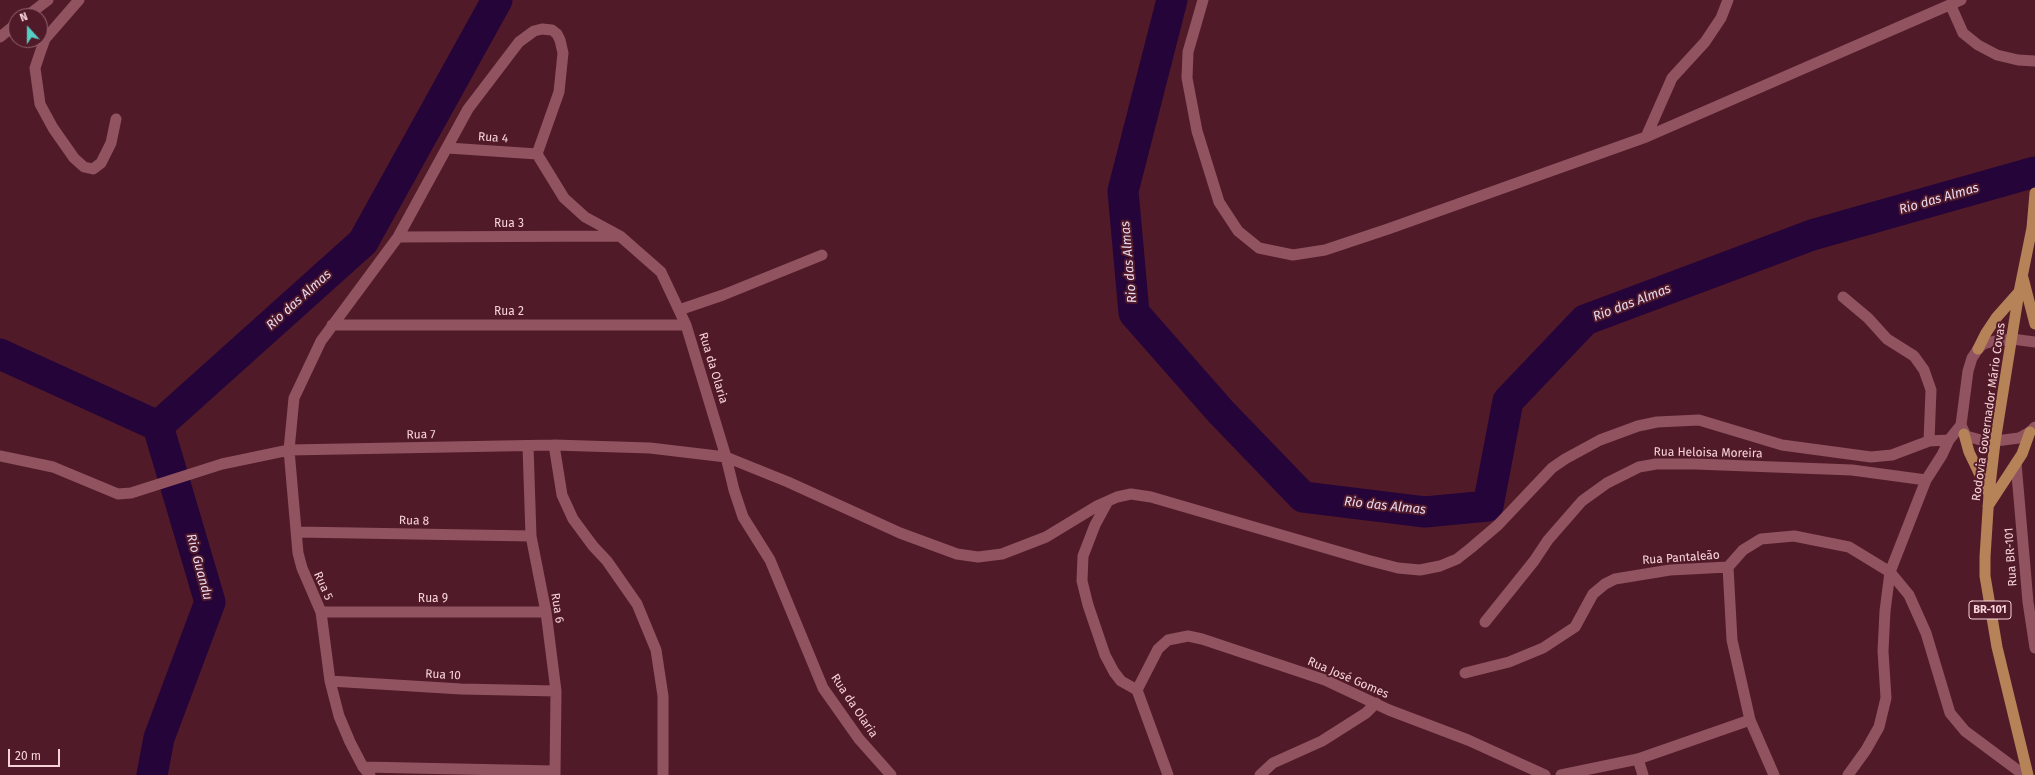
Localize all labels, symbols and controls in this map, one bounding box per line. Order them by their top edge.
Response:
north arrow [8,8,48,48]
text: N [18,10,30,25]
street label: Rua 4 [477,130,509,146]
water label: Rio das Almas [1897,180,1981,218]
street label: Rua 3 [494,217,524,231]
water label: Rio das Almas [1118,220,1140,304]
water label: Rio das Almas [263,267,335,333]
water label: Rio das Almas [1591,281,1673,325]
street label: Rua 2 [494,305,524,319]
street label: Rodovia Governador Mário Covas [1969,322,2009,502]
street label: Rua da Olaria [695,331,731,405]
street label: Rua 7 [406,428,436,442]
street label: Rua Heloisa Moreira [1653,445,1763,461]
water label: Rio das Almas [1343,494,1427,518]
street label: Rua 8 [399,514,429,528]
street label: Rua BR-101 [2002,527,2020,587]
water label: Rio Guandu [183,532,215,602]
street label: Rua Pantaleão [1642,548,1720,568]
street label: Rua 5 [310,569,336,603]
street label: Rua 9 [418,592,448,606]
street label: Rua 6 [548,592,566,624]
road number: BR-101 [1969,601,2011,619]
street label: Rua José Gomes [1305,654,1391,702]
street label: Rua 10 [425,667,461,683]
street label: Rua da Olaria [827,671,881,741]
scale bar [10,741,62,767]
text: 20 m [15,749,41,763]

